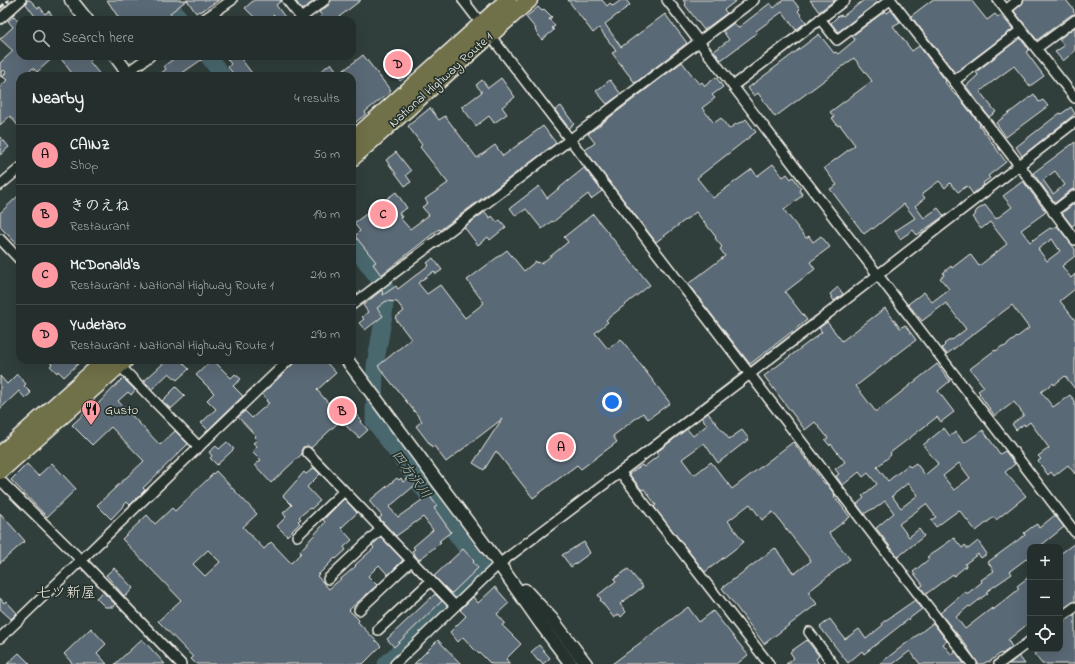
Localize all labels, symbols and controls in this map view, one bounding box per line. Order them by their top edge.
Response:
search box [16,16,356,60]
icon: search [30,27,52,49]
text: Search here [62,27,134,49]
street label: National Highway Route 1 [385,28,498,133]
pin: D [385,49,411,79]
text: Nearby [32,86,84,111]
text: 4 results [294,89,340,108]
text: CAINZ [70,134,110,156]
text: A [41,145,49,164]
text: 50 m [314,145,340,164]
text: Shop [70,156,98,175]
text: きのえね [70,195,130,217]
pin: C [370,199,396,229]
text: B [41,205,49,224]
text: 190 m [313,205,340,224]
text: Restaurant [70,217,130,236]
text: McDonald's [70,254,140,276]
text: C [41,265,49,284]
text: 210 m [310,265,340,284]
text: Restaurant · National Highway Route 1 [70,276,274,295]
text: Yudetaro [70,314,126,336]
text: D [40,325,50,344]
text: 290 m [311,325,340,344]
text: Restaurant · National Highway Route 1 [70,336,274,355]
your location [602,392,622,412]
pin: B [329,396,355,426]
restaurant icon: Gusto [80,398,102,426]
place label: Gusto [105,401,139,420]
pin: A [548,432,574,462]
water label: 四方沢川 [386,446,436,504]
map controls [1027,544,1063,652]
button: + [1027,544,1063,580]
button: − [1027,580,1063,616]
district label: 七ツ新屋 [36,582,96,604]
button: locate [1027,616,1063,652]

